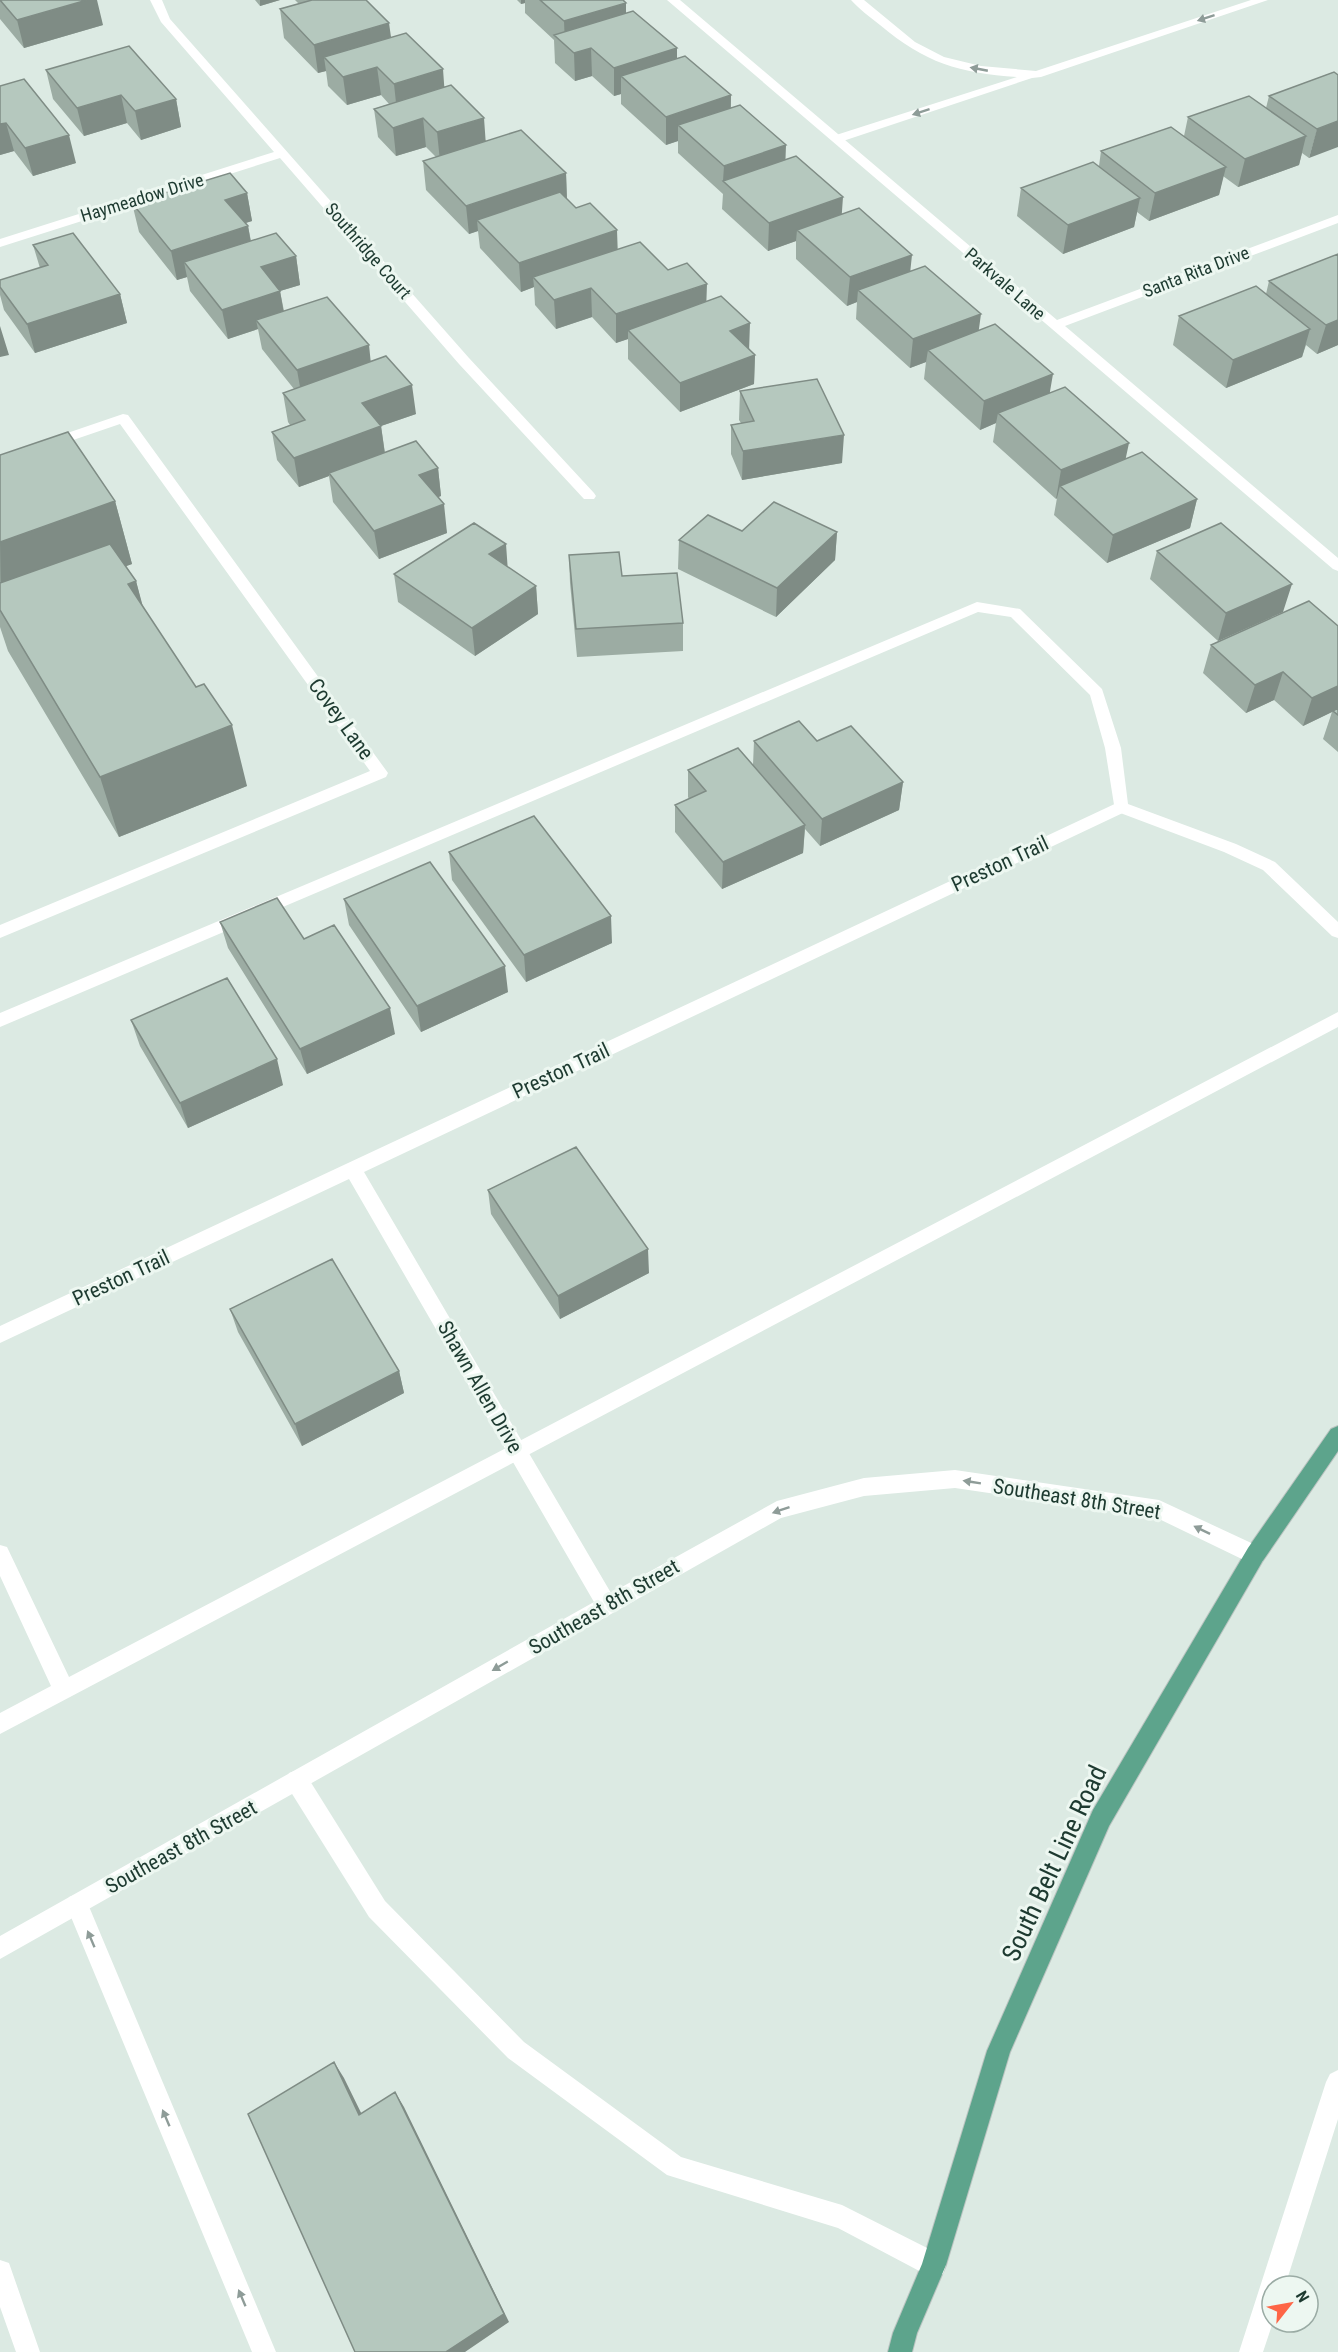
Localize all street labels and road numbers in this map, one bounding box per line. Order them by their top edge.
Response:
street label: Haymeadow Drive [78,169,206,226]
street label: Southridge Court [321,198,416,303]
street label: Santa Rita Drive [1140,242,1252,301]
street label: Parkvale Lane [961,243,1050,324]
street label: Covey Lane [304,674,379,764]
street label: Preston Trail [948,831,1052,897]
street label: Preston Trail [509,1038,613,1104]
street label: Preston Trail [69,1245,173,1311]
street label: Shawn Allen Drive [433,1317,528,1457]
street label: Southeast 8th Street [992,1474,1162,1524]
street label: Southeast 8th Street [525,1554,683,1660]
street label: South Belt Line Road [995,1760,1113,1966]
street label: Southeast 8th Street [101,1795,261,1899]

